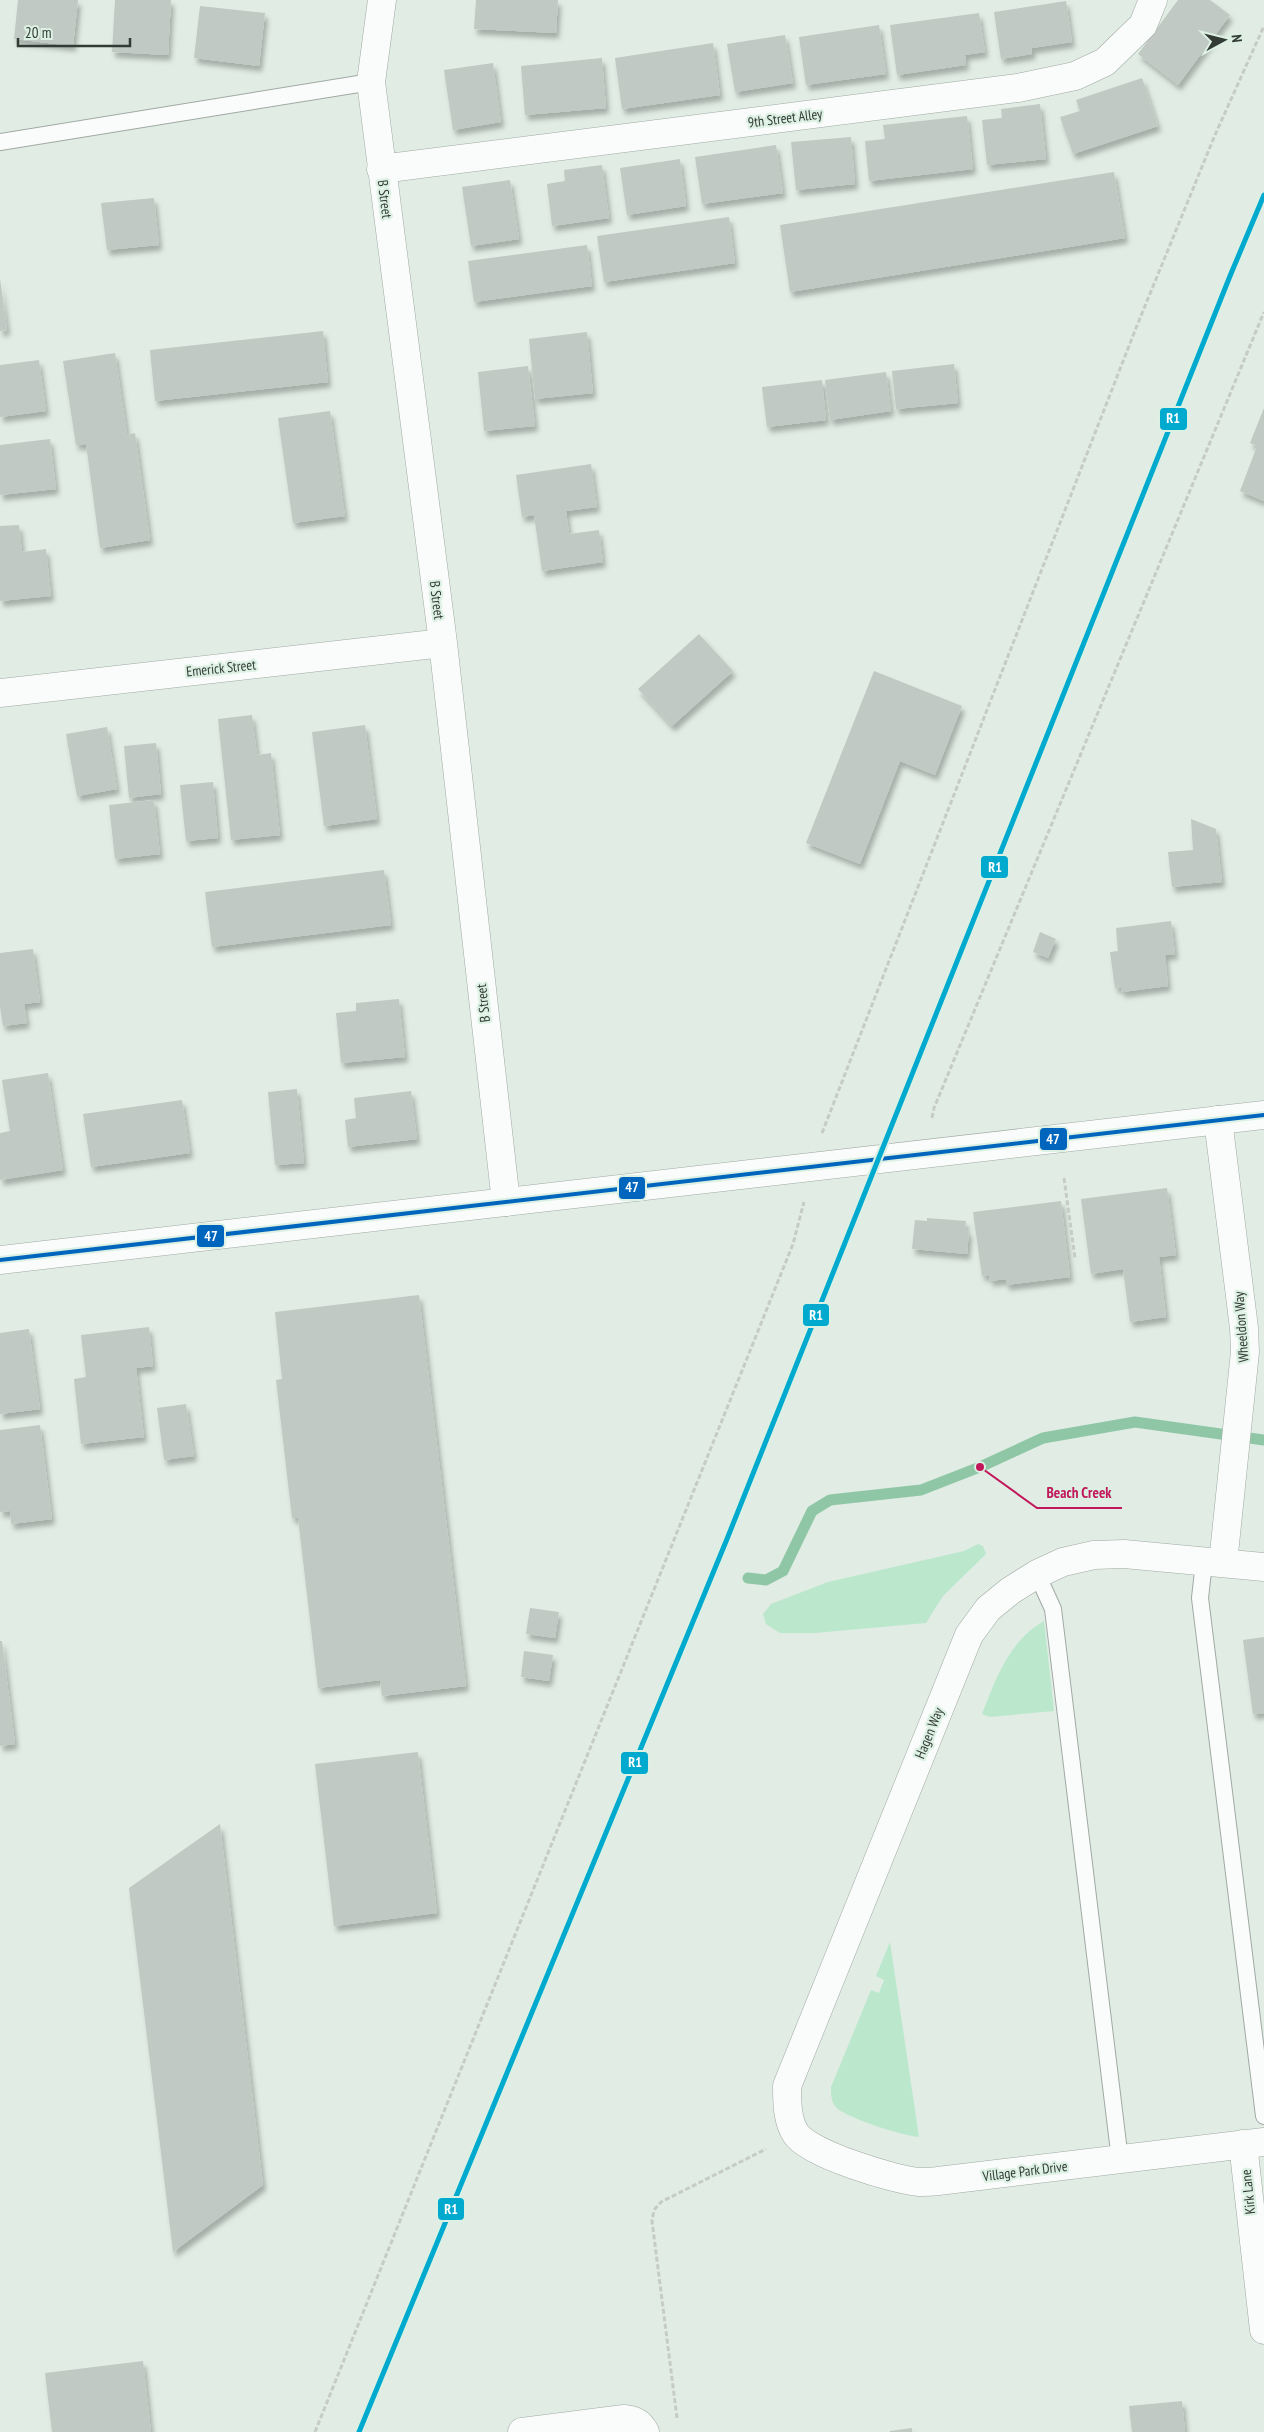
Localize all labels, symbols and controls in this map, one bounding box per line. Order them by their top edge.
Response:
scale bar [18,15,130,47]
north arrow [1199,15,1249,65]
text: 20 m [25,23,51,42]
text: N [1228,34,1246,43]
street label: 9th Street Alley [747,104,824,131]
street label: B Street [374,179,396,219]
line badge: R1 [1159,407,1188,431]
text: R1 [1166,409,1180,427]
street label: B Street [426,580,448,620]
street label: Emerick Street [185,655,257,681]
line badge: R1 [980,855,1009,879]
text: R1 [988,858,1002,876]
street label: B Street [472,983,494,1023]
line badge: 47 [1039,1127,1068,1151]
text: 47 [1046,1130,1060,1148]
line badge: 47 [618,1176,646,1200]
text: 47 [625,1178,639,1196]
line badge: 47 [196,1224,225,1248]
text: 47 [204,1227,218,1245]
street label: Wheeldon Way [1229,1290,1252,1363]
line badge: R1 [802,1303,830,1327]
text: R1 [809,1306,823,1324]
callout: Beach Creek [1037,1478,1122,1508]
text: Beach Creek [1047,1483,1112,1502]
street label: Hagen Way [911,1704,948,1761]
line badge: R1 [620,1751,649,1775]
text: R1 [628,1753,642,1771]
street label: Village Park Drive [981,2157,1069,2185]
street label: Kirk Lane [1237,2168,1259,2215]
line badge: R1 [437,2197,465,2221]
text: R1 [444,2200,458,2218]

